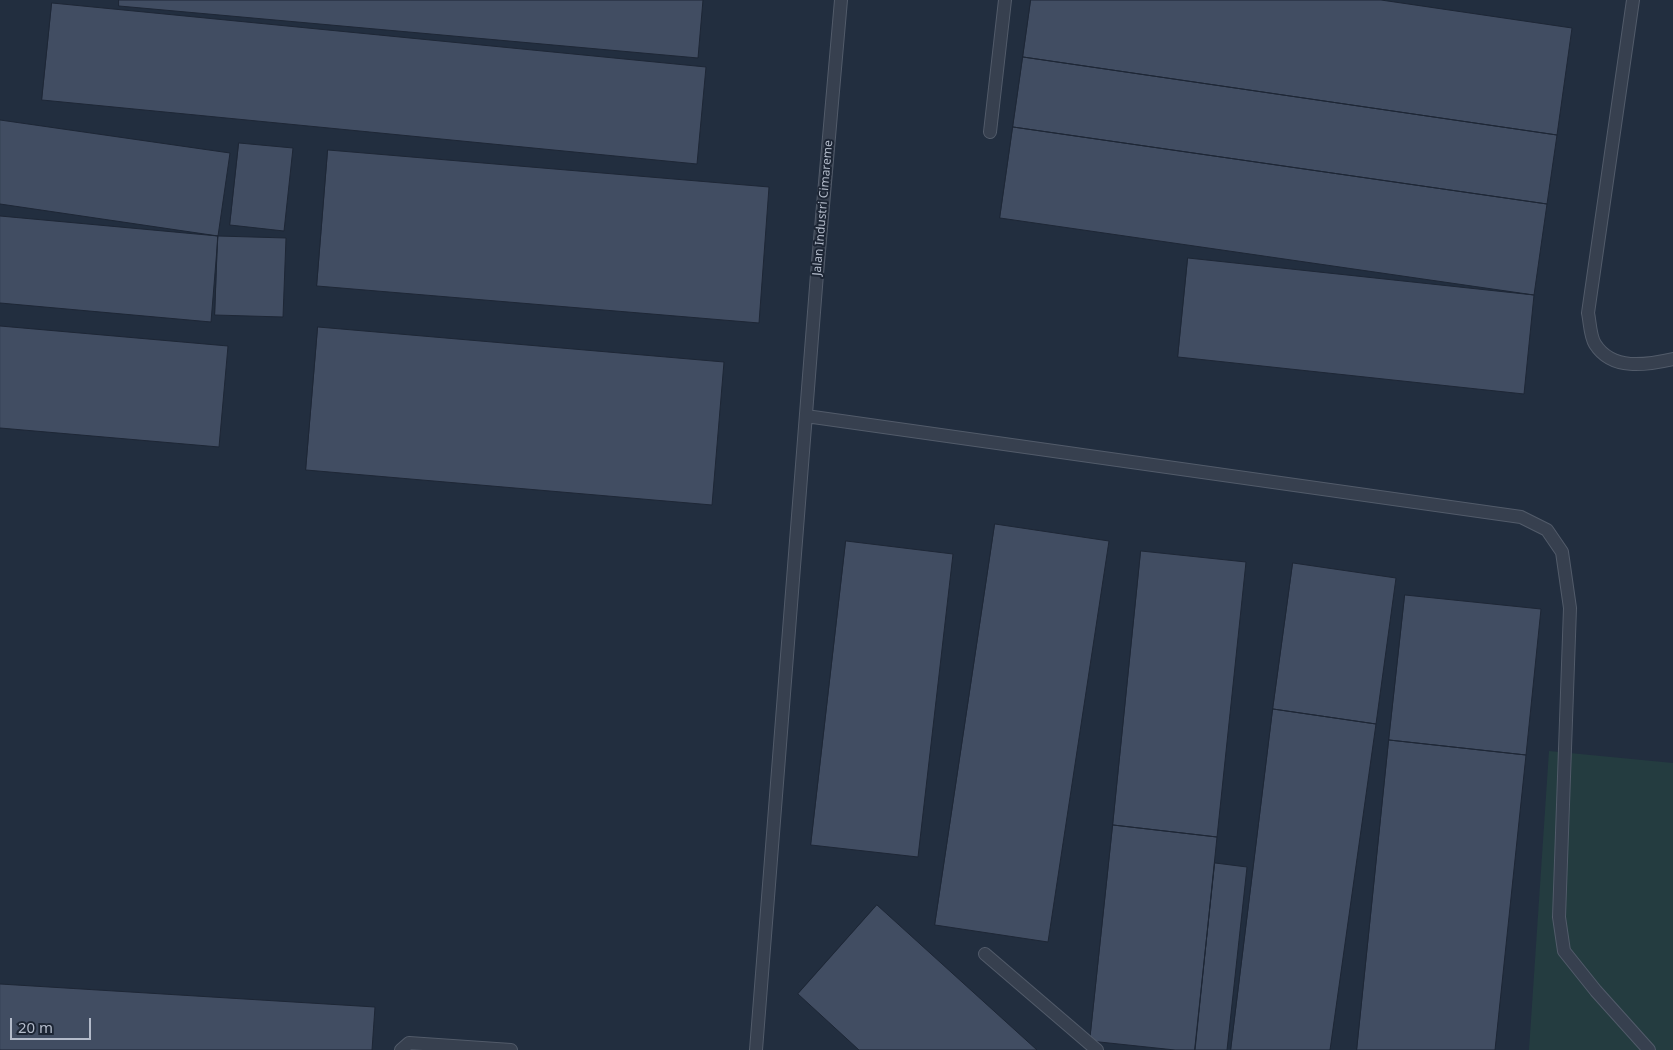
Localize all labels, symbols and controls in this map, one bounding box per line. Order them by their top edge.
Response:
street label: Jalan Industri Cimareme [810,140,836,276]
scale bar [12,1008,94,1040]
text: 20 m [18,1017,53,1037]

